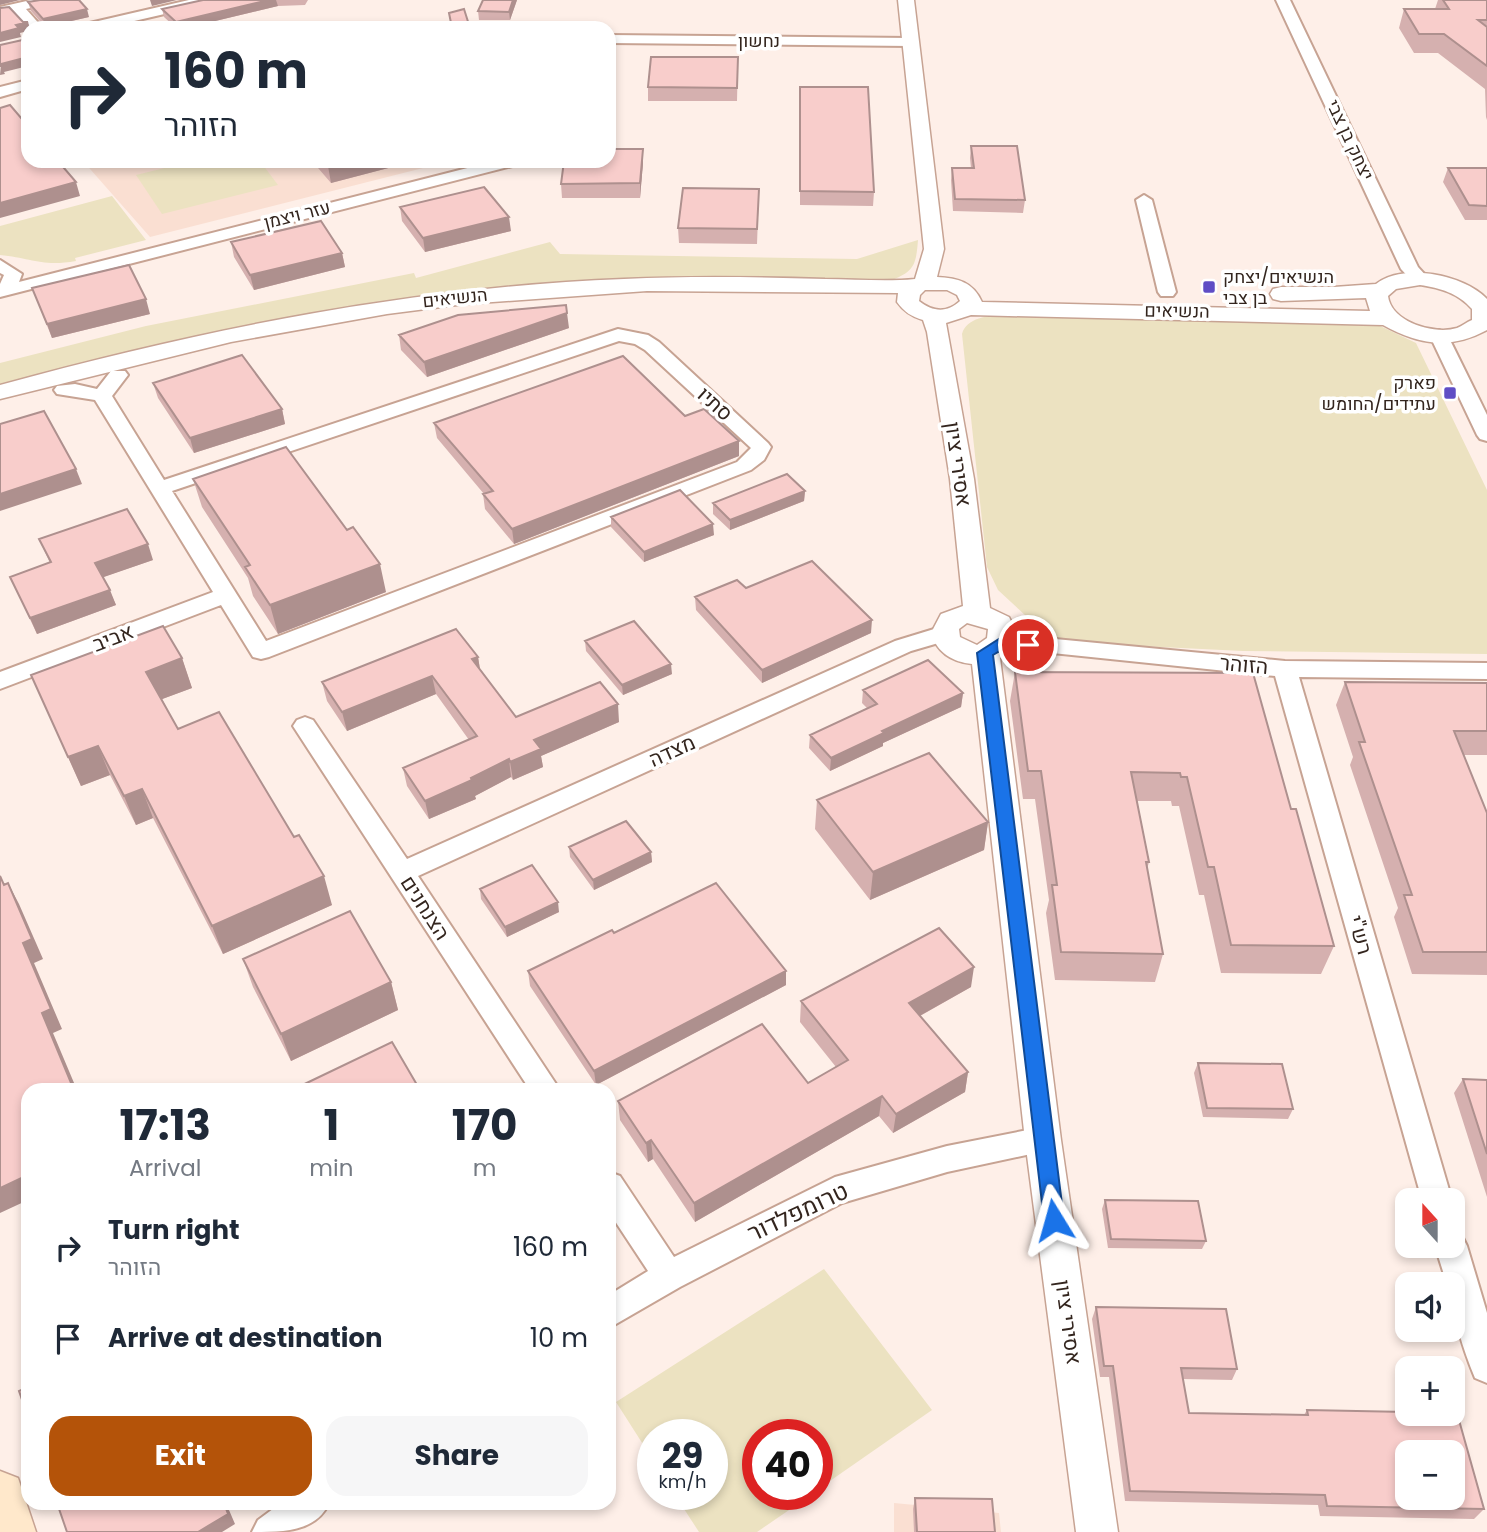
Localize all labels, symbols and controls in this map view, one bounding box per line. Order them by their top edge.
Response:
street label: נחשון [738,28,780,53]
text: 160 m [164,37,308,105]
icon: right [49,49,140,140]
street label: יצחק בן צבי [1321,95,1380,184]
text: הזוהר [164,102,238,147]
street label: עזר ויצמן [261,194,333,235]
place label: הנשיאים/יצחק בן צבי [1223,264,1334,310]
marker: הנשיאים/יצחק בן צבי [1201,279,1217,295]
street label: הנשיאים [421,282,489,313]
street label: הנשיאים [1144,297,1210,324]
place label: פארק עתידים/החומש [1322,370,1436,416]
street label: סתיו [691,380,740,427]
marker: פארק עתידים/החומש [1442,385,1458,401]
street label: אסירי ציון [938,420,979,508]
pin [998,615,1058,675]
street label: אביב [88,616,138,659]
icon: arrive [1009,626,1047,664]
street label: הזוהר [1219,648,1270,681]
street label: מצדה [644,728,700,774]
street label: הצנחנים [394,870,457,946]
street label: רש"י [1341,912,1380,958]
text: 17:13 [119,1096,211,1155]
text: 1 [323,1096,339,1155]
text: 170 [452,1096,518,1155]
text: Arrival [129,1152,201,1184]
text: min [309,1152,353,1184]
text: m [473,1152,497,1184]
street label: טרומפלדור [742,1174,854,1249]
position arrow [1017,1183,1091,1257]
north arrow [1395,1188,1465,1258]
map controls [1395,1188,1465,1510]
text: Turn right [108,1212,240,1248]
icon: right [49,1229,87,1267]
text: 160 m [513,1229,588,1265]
text: הזוהר [108,1251,161,1283]
button: sound [1395,1272,1465,1342]
street label: אסירי ציון [1048,1278,1089,1366]
icon: arrive [49,1320,87,1358]
text: Arrive at destination [108,1320,383,1356]
text: 10 m [530,1320,588,1356]
button: + [1395,1356,1465,1426]
button: Exit [49,1416,312,1496]
button: Share [326,1416,588,1496]
speed limit sign: 40 [742,1419,833,1510]
text: 29 [662,1431,703,1480]
button: − [1395,1440,1465,1510]
text: km/h [659,1469,706,1494]

